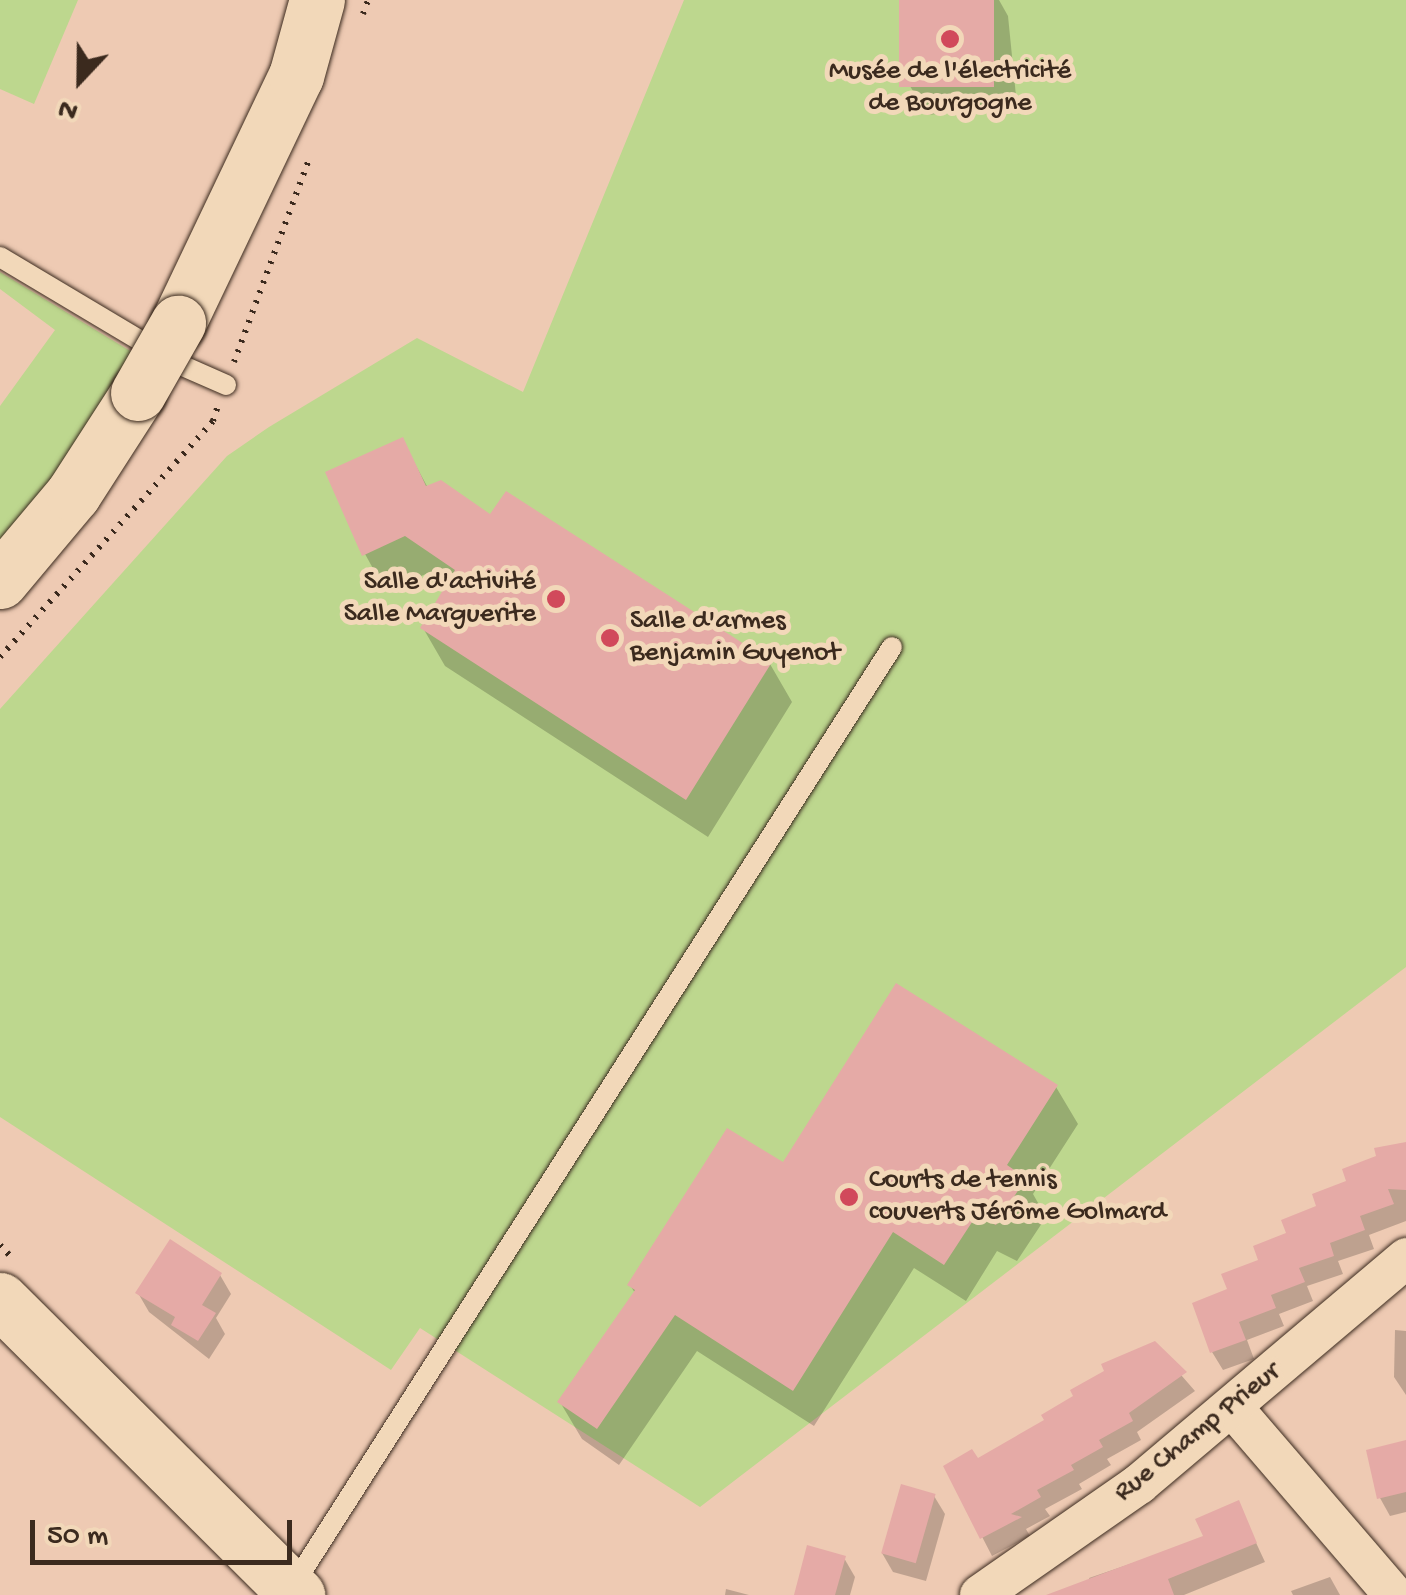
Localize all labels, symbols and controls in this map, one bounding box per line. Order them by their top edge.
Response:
marker: Musée de l'électricité de Bourgogne [939,28,961,50]
north arrow [30,30,130,130]
place label: Musée de l'électricité de Bourgogne [829,55,1071,121]
text: N [54,90,83,127]
place label: Salle d'activité Salle Marguerite [344,566,536,632]
marker: Salle d'activité Salle Marguerite [545,588,567,610]
place label: Salle d'armes Benjamin Guyenot [630,605,840,671]
marker: Salle d'armes Benjamin Guyenot [599,627,621,649]
place label: Courts de tennis couverts Jérôme Golmard [869,1164,1166,1230]
marker: Courts de tennis couverts Jérôme Golmard [838,1186,860,1208]
street label: Rue Champ Prieur [1108,1356,1288,1510]
scale bar [35,1500,298,1562]
text: 50 m [47,1520,108,1555]

